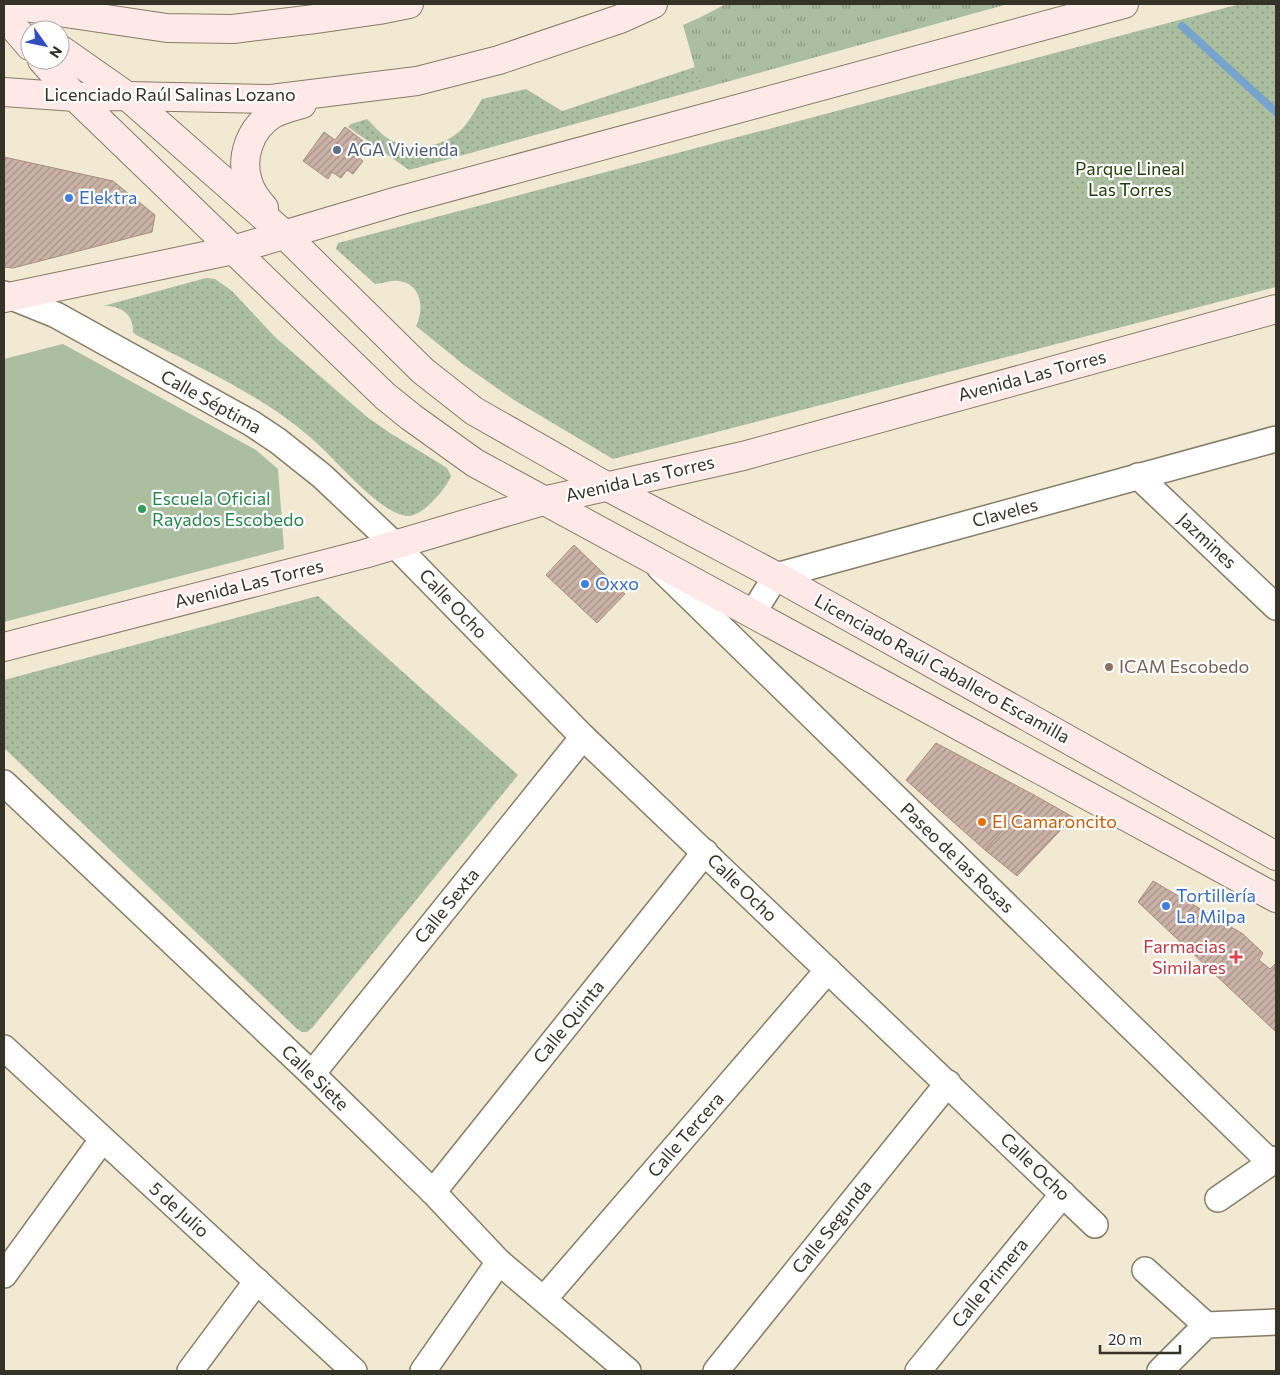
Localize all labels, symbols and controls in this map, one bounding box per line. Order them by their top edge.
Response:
north arrow [20,20,70,70]
text: N [46,43,66,61]
street label: Licenciado Raúl Salinas Lozano [44,83,296,105]
place label: AGA Vivienda [347,138,458,160]
marker: AGA Vivienda [331,144,343,156]
park label: Parque Lineal Las Torres [1075,157,1185,200]
place label: Elektra [79,186,137,208]
marker: Elektra [63,192,75,204]
street label: Avenida Las Torres [955,345,1108,405]
street label: Calle Séptima [157,364,266,438]
street label: Avenida Las Torres [563,450,716,506]
place label: Escuela Oficial Rayados Escobedo [152,487,304,530]
street label: Claveles [970,493,1040,531]
marker: Escuela Oficial Rayados Escobedo [136,503,148,515]
street label: Jazmines [1174,508,1241,573]
street label: Avenida Las Torres [172,554,325,612]
street label: Calle Ocho [415,564,492,643]
place label: Oxxo [595,572,639,594]
marker: Oxxo [579,578,591,590]
street label: Licenciado Raúl Caballero Escamilla [811,589,1074,748]
place label: ICAM Escobedo [1119,655,1249,677]
marker: ICAM Escobedo [1103,661,1115,673]
street label: Paseo de las Rosas [896,797,1019,917]
place label: El Camaroncito [992,810,1117,832]
marker: El Camaroncito [976,816,988,828]
street label: Calle Ocho [703,849,782,926]
street label: Calle Sexta [409,863,483,947]
place label: Tortillería La Milpa [1176,884,1256,927]
marker: Tortillería La Milpa [1160,900,1172,912]
place label: Farmacias Similares [1143,935,1226,978]
marker: Farmacias Similares [1230,951,1242,963]
street label: Calle Quinta [528,975,608,1067]
street label: Calle Siete [277,1040,354,1115]
street label: Calle Tercera [642,1087,728,1181]
street label: Calle Ocho [996,1128,1075,1205]
street label: Calle Segunda [787,1175,876,1278]
street label: 5 de Julio [145,1177,214,1242]
street label: Calle Primera [947,1233,1032,1331]
scale bar [1100,1322,1180,1354]
text: 20 m [1108,1330,1142,1348]

